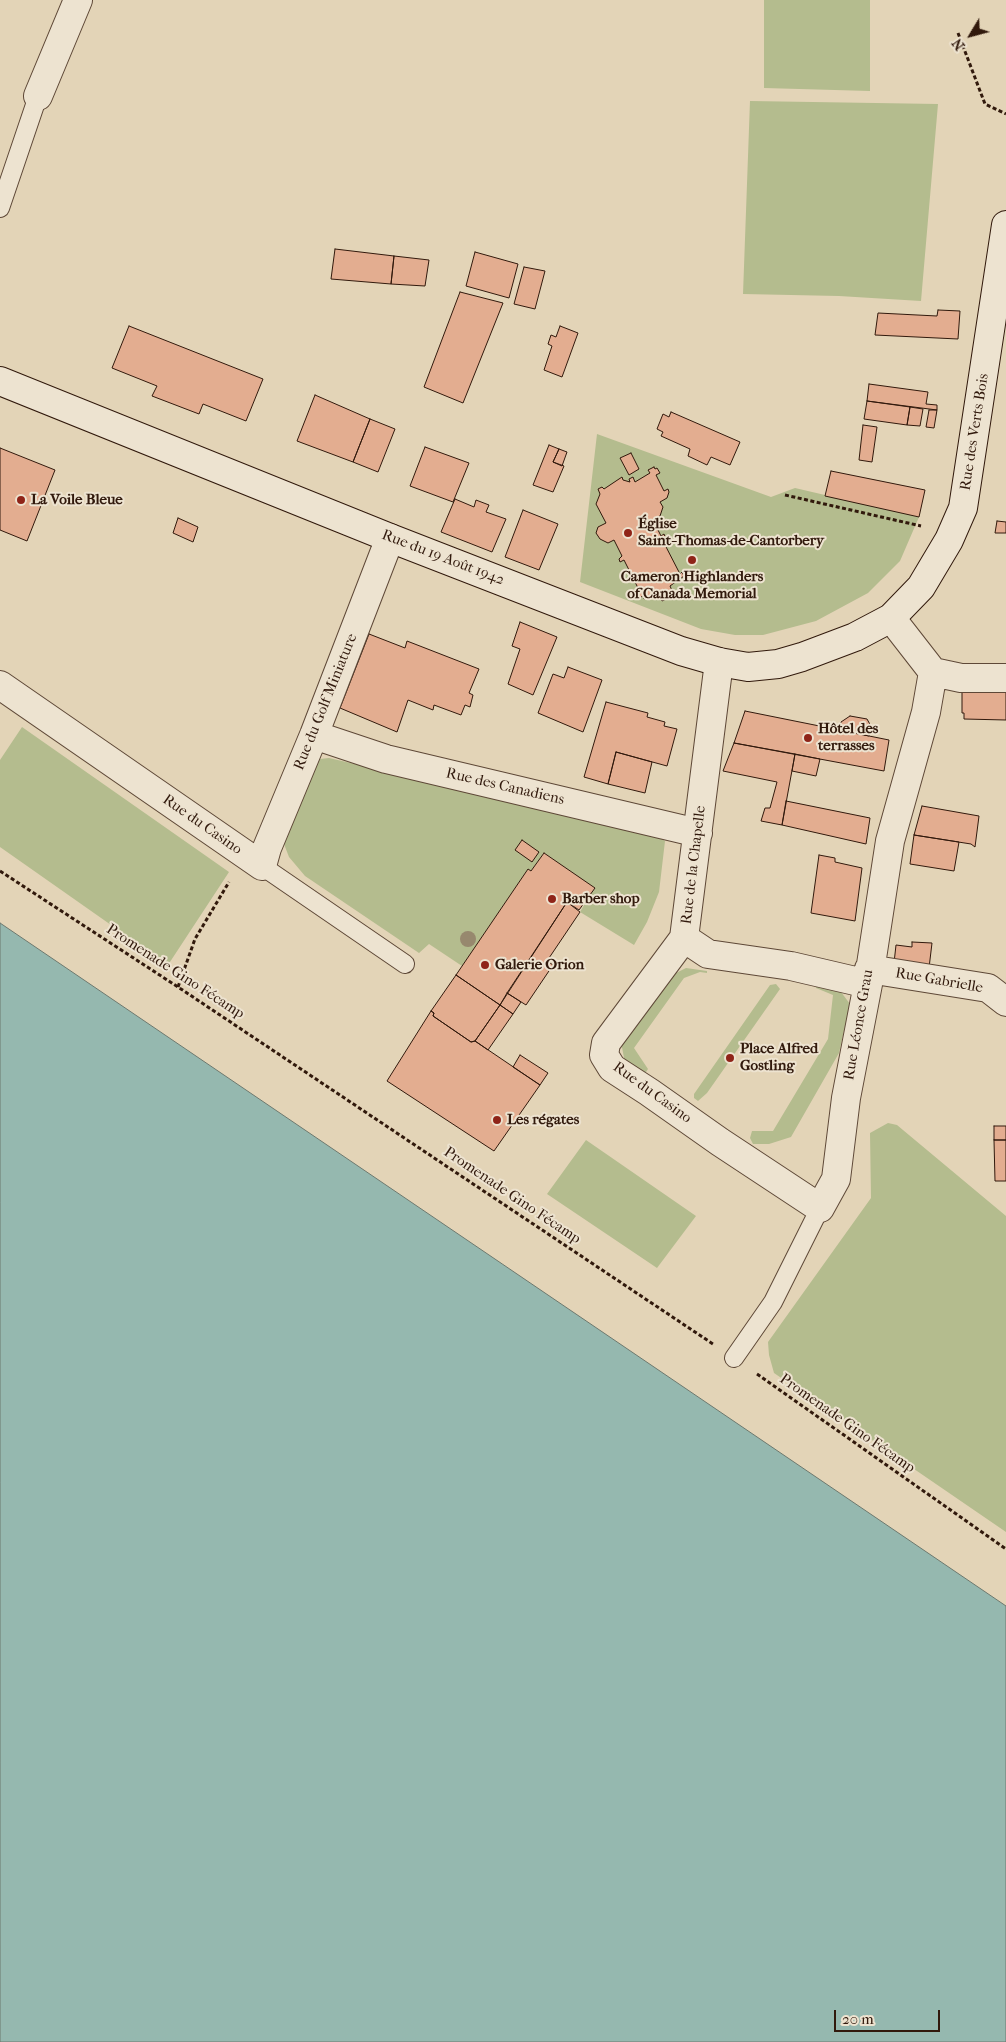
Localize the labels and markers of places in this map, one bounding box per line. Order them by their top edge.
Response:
place label: La Voile Bleue [31,491,123,509]
marker: La Voile Bleue [15,494,27,506]
place label: Église Saint-Thomas-de-Cantorbery [638,515,824,550]
marker: Église Saint-Thomas-de-Cantorbery [622,527,634,539]
marker: Cameron Highlanders of Canada Memorial [686,554,698,566]
place label: Cameron Highlanders of Canada Memorial [621,568,763,603]
place label: Hôtel des terrasses [818,720,878,755]
marker: Hôtel des terrasses [802,732,814,744]
place label: Barber shop [562,890,640,908]
marker: Barber shop [546,893,558,905]
place label: Galerie Orion [495,956,584,974]
marker: Galerie Orion [479,959,491,971]
place label: Place Alfred Gostling [740,1040,818,1075]
marker: Place Alfred Gostling [724,1052,736,1064]
place label: Les régates [507,1111,579,1129]
marker: Les régates [491,1114,503,1126]

